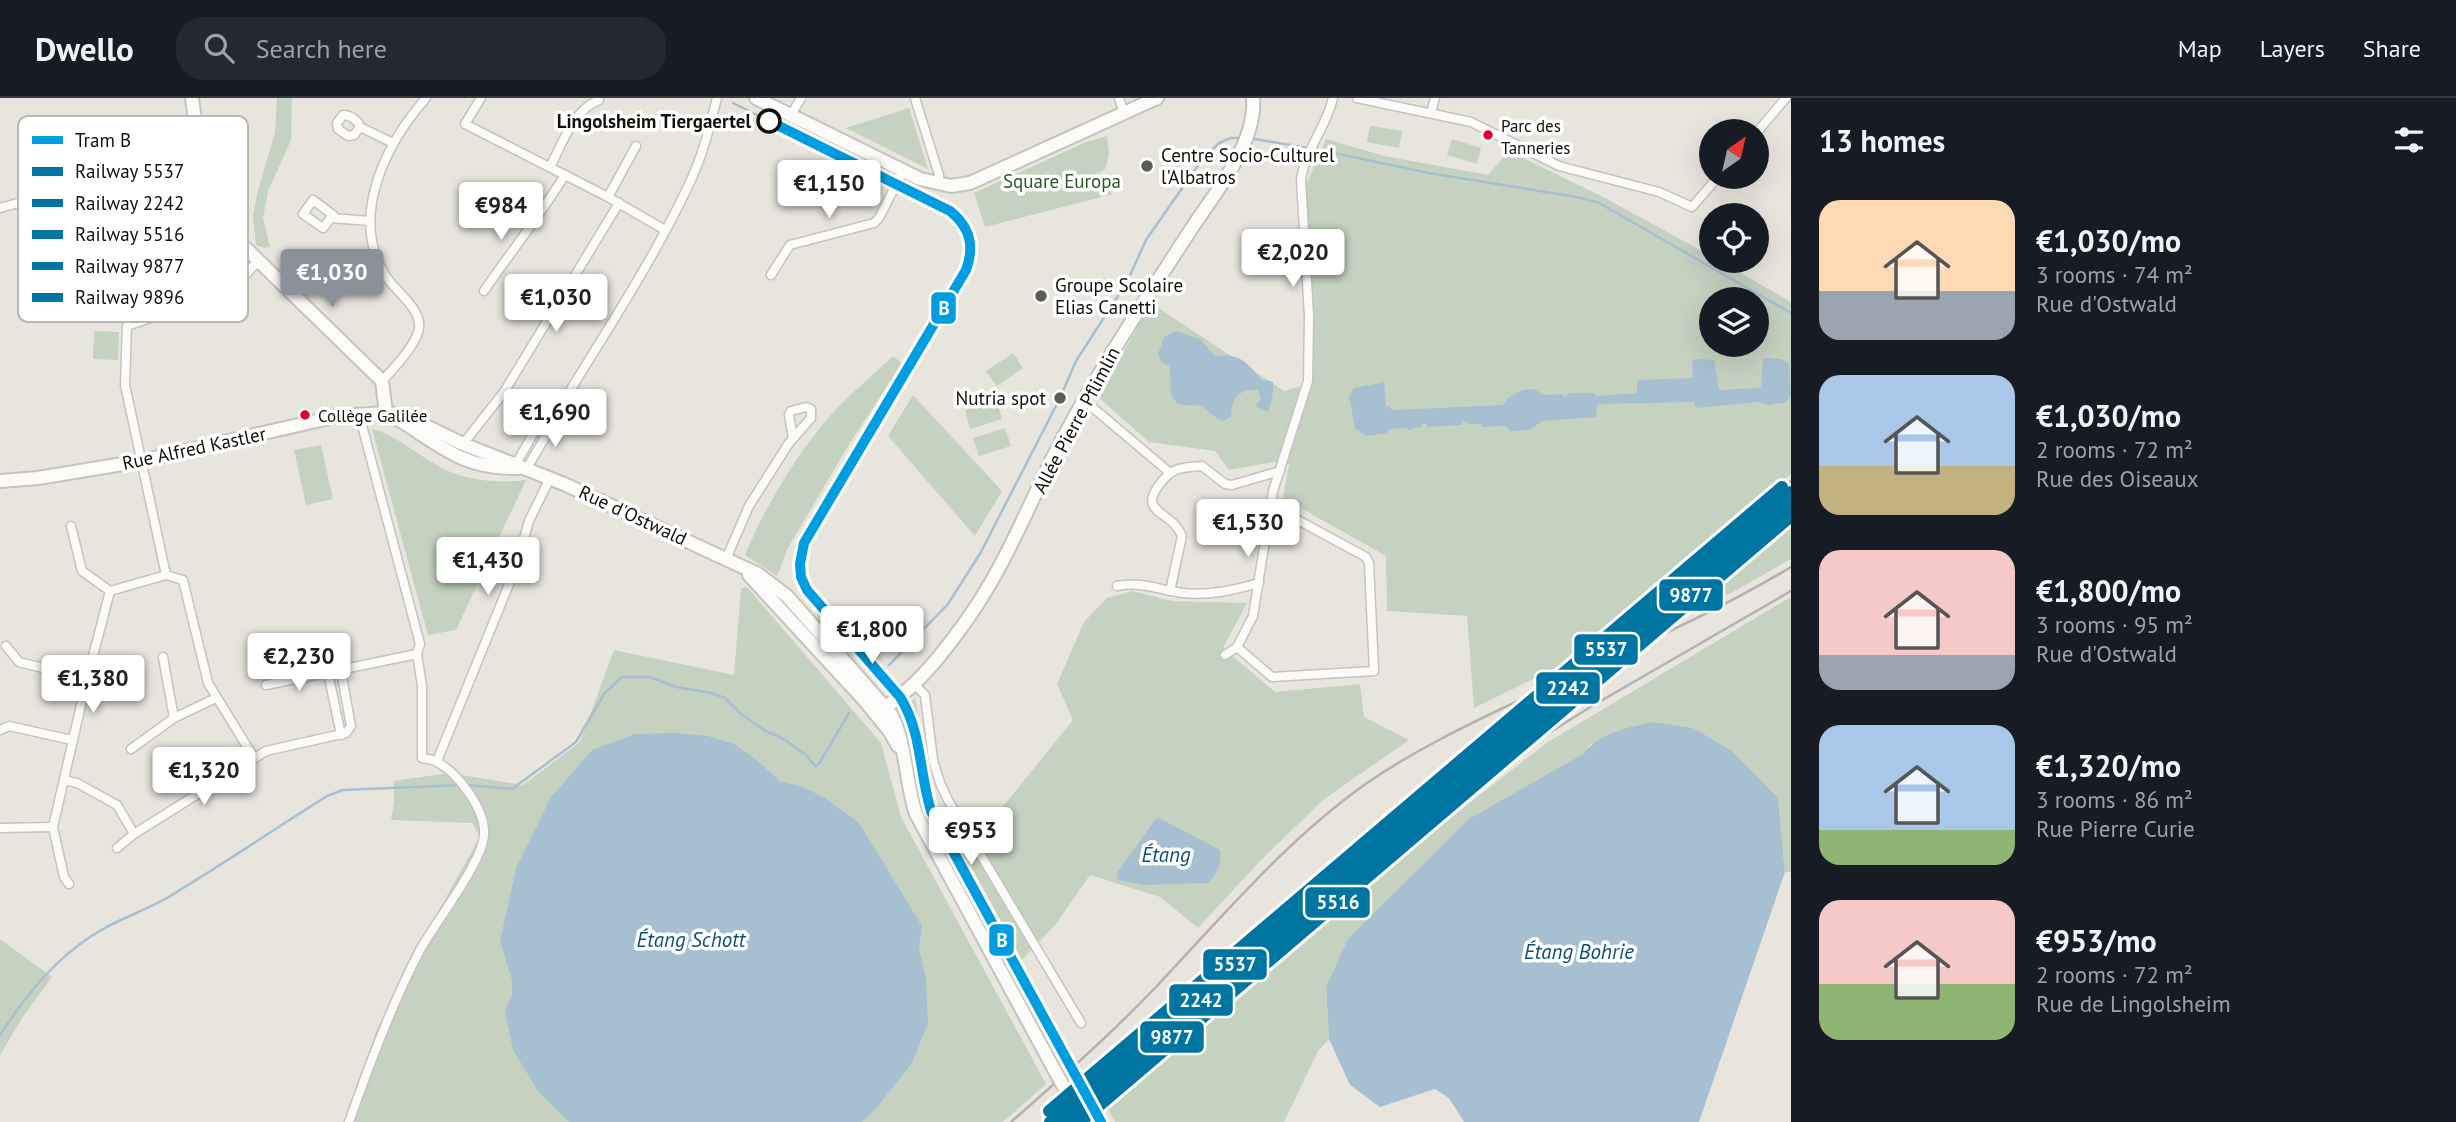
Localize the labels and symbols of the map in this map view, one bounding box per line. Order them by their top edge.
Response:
place label: Lingolsheim Tiergaertel [557,109,751,133]
marker: Lingolsheim Tiergaertel [757,109,781,133]
place label: Parc des Tanneries [1501,115,1570,159]
legend [18,116,248,322]
north arrow [1699,119,1769,189]
text: Tram B [75,128,131,152]
marker: Parc des Tanneries [1481,128,1495,142]
place label: Centre Socio-Culturel l'Albatros [1161,143,1335,189]
marker: Centre Socio-Culturel l'Albatros [1139,158,1155,174]
text: Railway 5537 [75,159,184,183]
pin: €1,150 [772,160,886,220]
park label: Square Europa [1003,169,1121,193]
pin: €984 [460,183,542,242]
text: Railway 2242 [75,191,184,215]
text: Railway 5516 [75,222,184,246]
pin: €2,020 [1236,230,1350,289]
pin: €1,030 [275,250,389,309]
text: Railway 9877 [75,254,184,278]
place label: Groupe Scolaire Elias Canetti [1055,273,1183,319]
pin: €1,030 [499,274,613,334]
text: Railway 9896 [75,285,184,309]
marker: Groupe Scolaire Elias Canetti [1033,288,1049,304]
line badge: B [930,291,957,325]
text: B [938,296,950,320]
street label: Allée Pierre Pflimlin [1027,343,1125,497]
place label: Nutria spot [956,386,1047,410]
pin: €1,690 [498,390,612,449]
marker: Nutria spot [1052,390,1068,406]
place label: Collège Galilée [318,405,427,427]
marker: Collège Galilée [298,408,312,422]
street label: Rue Alfred Kastler [120,421,269,475]
street label: Rue d'Ostwald [575,480,691,550]
pin: €1,530 [1191,500,1305,559]
pin: €1,430 [431,538,545,597]
line badge: 9877 [1658,578,1724,612]
text: 9877 [1669,583,1713,607]
pin: €1,800 [815,606,929,666]
line badge: 5537 [1573,633,1639,666]
pin: €2,230 [242,634,356,693]
text: 5537 [1584,637,1628,661]
pin: €1,380 [36,656,150,715]
line badge: 2242 [1535,671,1601,705]
text: 2242 [1546,676,1590,700]
pin: €1,320 [147,748,261,807]
pin: €953 [930,808,1012,867]
water label: Étang [1141,841,1191,868]
line badge: 5516 [1304,886,1371,919]
text: 5516 [1316,890,1360,914]
line badge: B [988,923,1015,957]
water label: Étang Schott [637,926,747,953]
text: B [996,928,1008,952]
water label: Étang Bohrie [1524,938,1634,965]
line badge: 5537 [1202,948,1268,981]
text: 5537 [1213,952,1257,976]
line badge: 2242 [1168,983,1234,1017]
text: 2242 [1179,988,1223,1012]
line badge: 9877 [1139,1020,1205,1054]
text: 9877 [1150,1025,1194,1049]

